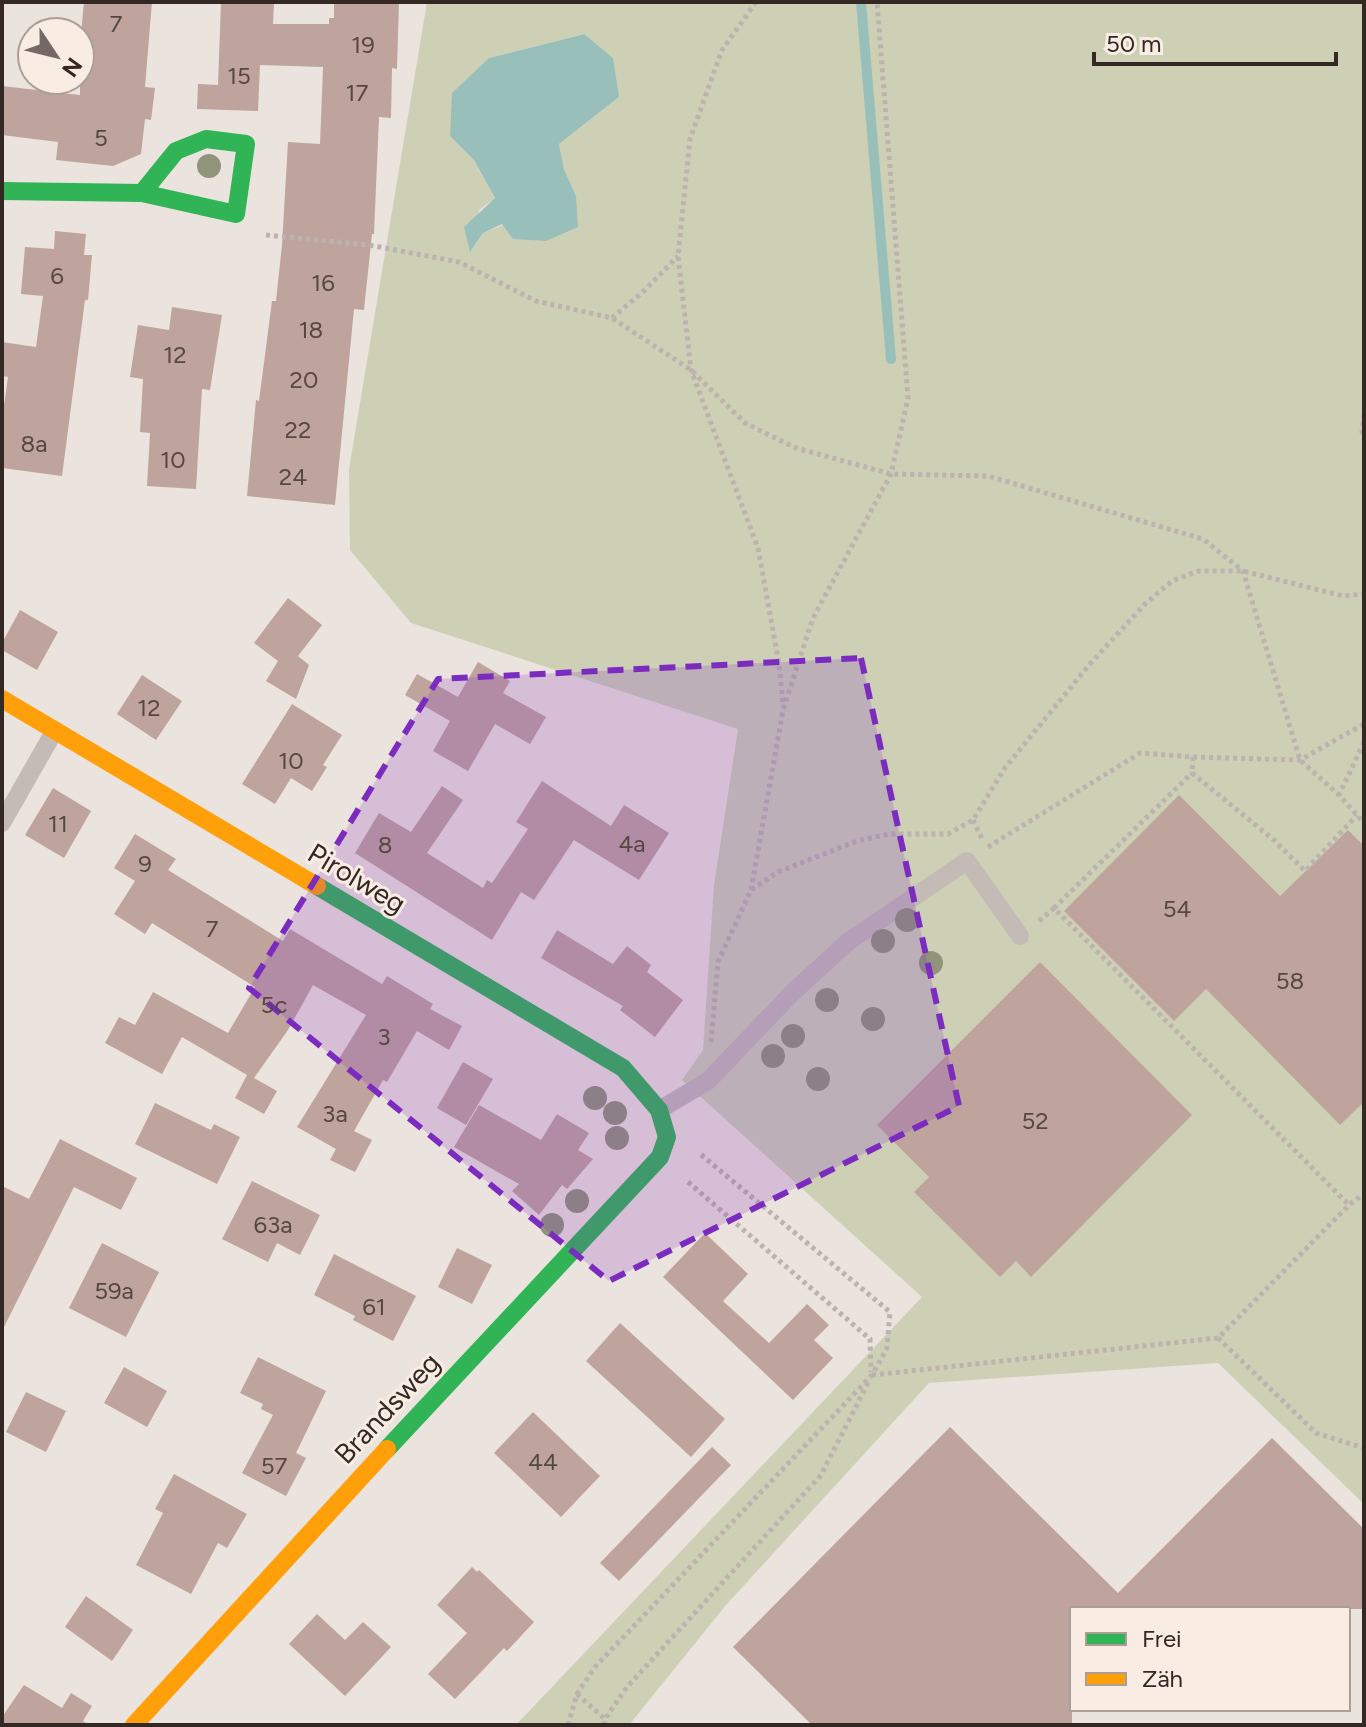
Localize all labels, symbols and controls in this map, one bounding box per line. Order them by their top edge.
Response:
house number: 7 [110,9,123,38]
north arrow [16,16,96,96]
scale bar [1094,16,1336,66]
text: 50 m [1106,29,1162,58]
house number: 19 [351,30,375,59]
text: N [56,52,88,82]
house number: 15 [227,61,251,90]
house number: 17 [346,78,369,107]
house number: 5 [94,123,108,152]
house number: 6 [50,261,64,290]
house number: 16 [311,268,335,297]
house number: 18 [299,315,323,344]
house number: 12 [163,340,187,369]
house number: 20 [290,365,318,394]
house number: 22 [285,415,311,444]
house number: 8a [21,429,47,458]
house number: 10 [160,445,186,474]
house number: 24 [279,462,307,491]
house number: 12 [137,693,161,722]
house number: 10 [278,746,304,775]
house number: 11 [48,809,68,838]
house number: 4a [618,829,646,858]
house number: 8 [378,830,392,859]
street label: Pirolweg [302,836,412,920]
house number: 9 [138,849,152,878]
house number: 54 [1163,894,1191,923]
house number: 7 [206,914,219,943]
house number: 58 [1276,966,1304,995]
house number: 5c [261,990,287,1019]
house number: 3 [377,1022,391,1051]
house number: 3a [322,1099,348,1128]
house number: 52 [1021,1106,1049,1135]
house number: 63a [254,1210,292,1239]
house number: 59a [94,1276,134,1305]
house number: 61 [362,1292,386,1321]
street label: Brandsweg [327,1345,447,1471]
house number: 44 [528,1447,558,1476]
house number: 57 [261,1451,287,1480]
legend [1070,1607,1350,1711]
text: Frei [1142,1624,1182,1653]
text: Zäh [1142,1664,1183,1693]

